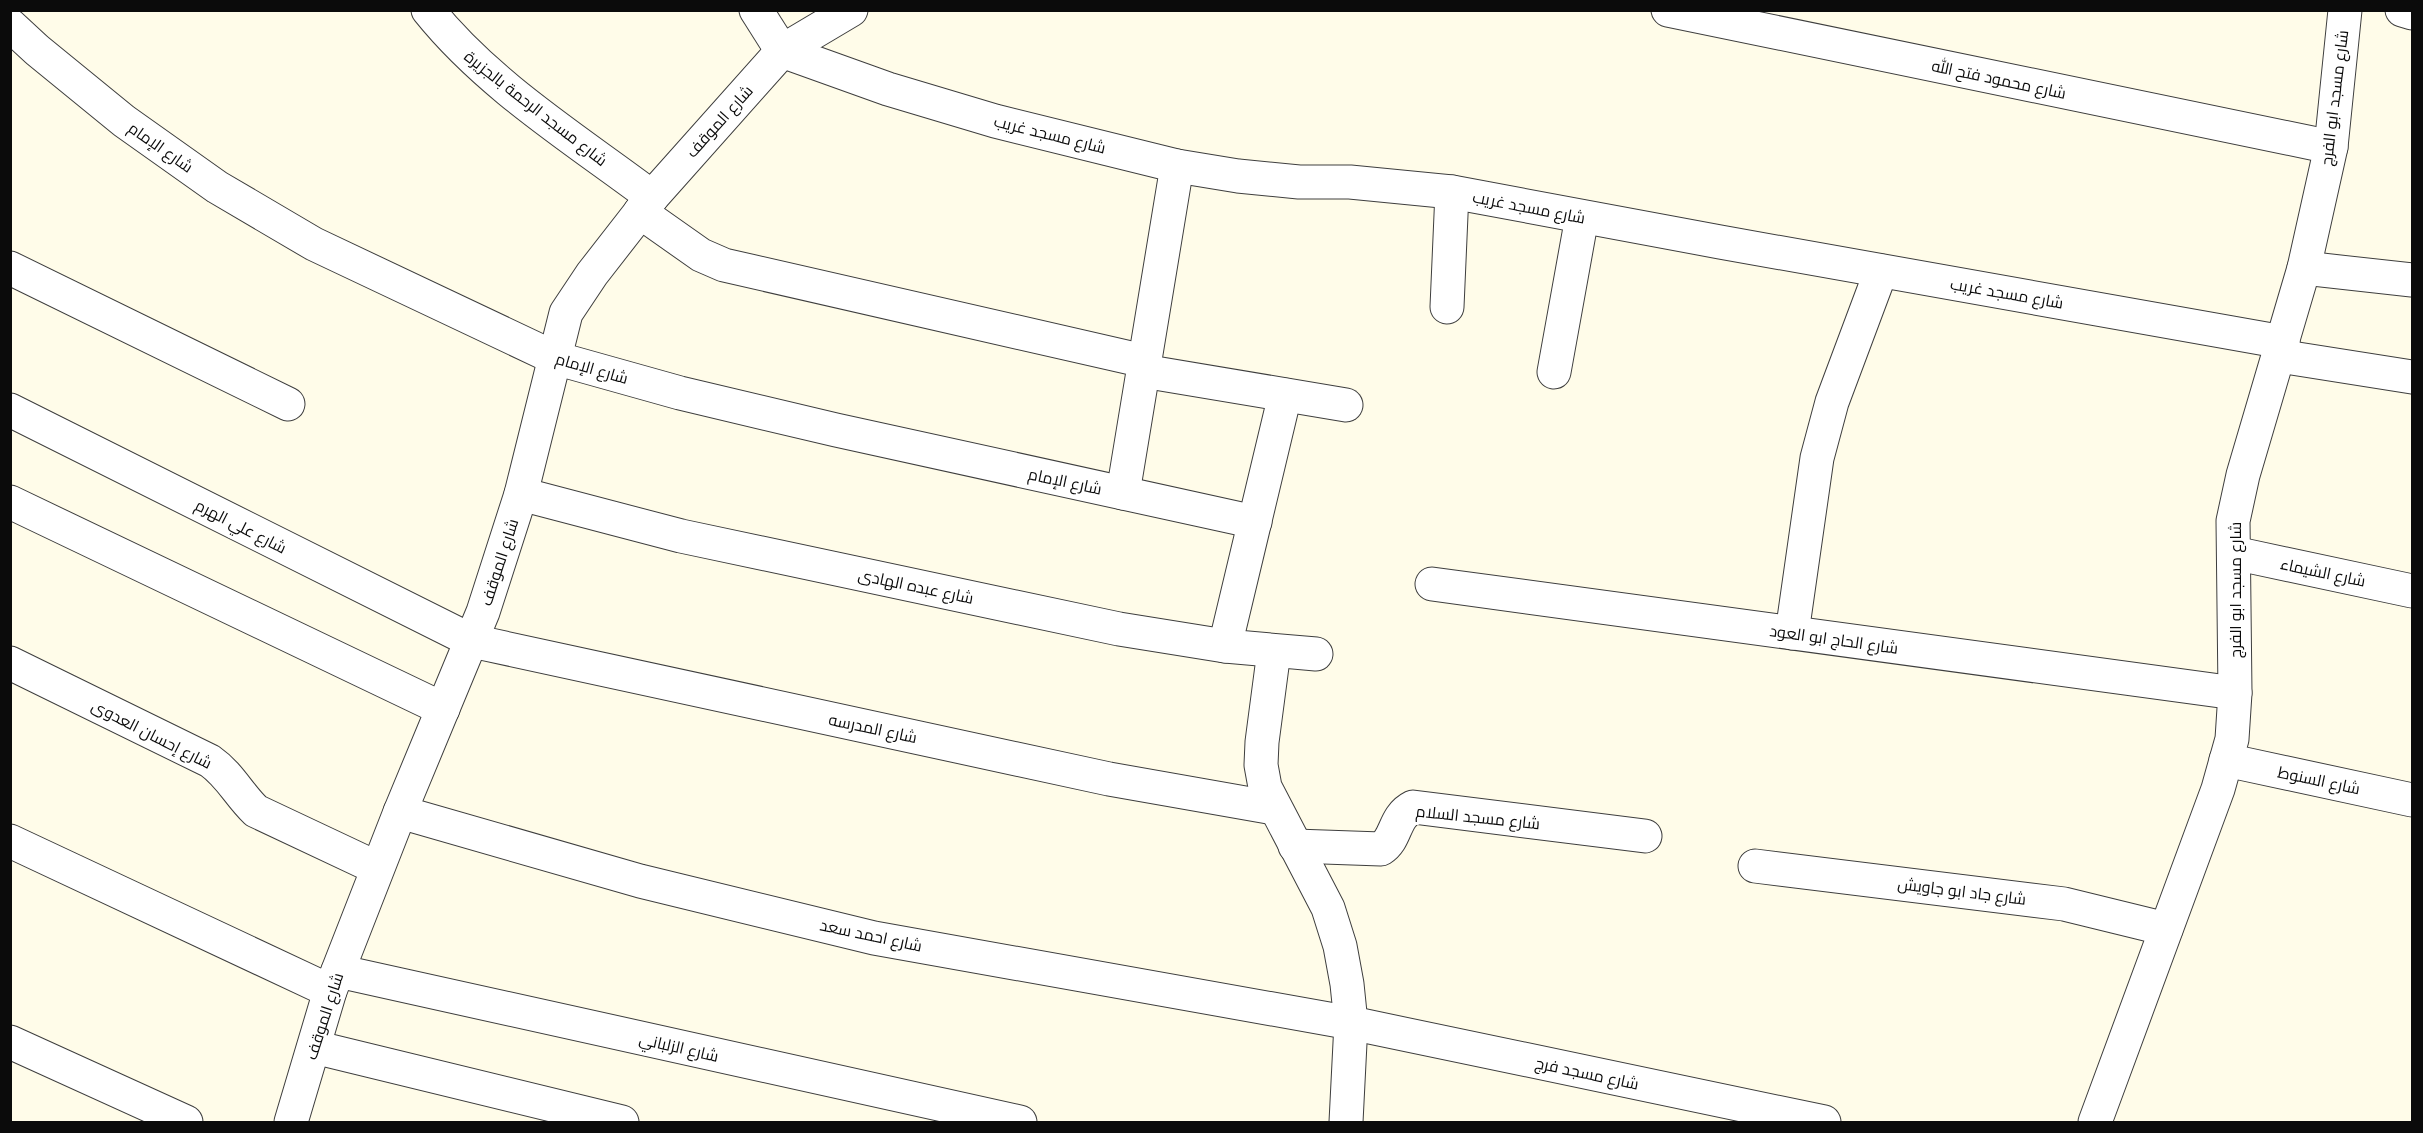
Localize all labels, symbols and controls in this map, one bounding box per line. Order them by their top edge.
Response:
street label: شارع مسجد ابو الفرج [2316,29,2354,167]
street label: شارع مسجد الرحمة بالجزيرة [459,46,611,172]
street label: شارع محمود فتح الله [1930,55,2068,105]
street label: شارع الموقف [681,81,758,163]
street label: شارع مسجد غريب [992,110,1108,159]
street label: شارع الإمام [123,117,197,178]
street label: شارع مسجد غريب [1470,186,1587,230]
street label: شارع مسجد غريب [1949,273,2065,315]
street label: شارع الإمام [553,348,631,390]
street label: شارع الإمام [1026,463,1104,501]
street label: شارع علي الهرم [190,494,290,561]
street label: شارع الموقف [475,516,524,609]
street label: شارع مسجد ابو الفرج [2225,522,2247,658]
street label: شارع الشيماء [2278,553,2367,593]
street label: شارع عبده الهادى [856,564,976,610]
street label: شارع الحاج ابو العود [1768,620,1900,660]
street label: شارع إحسان العدوى [88,695,215,775]
street label: شارع المدرسه [827,709,919,749]
street label: شارع السنوط [2275,762,2362,800]
street label: شارع مسجد السلام [1415,801,1541,835]
street label: شارع جاد ابو جاويش [1896,873,2027,911]
street label: شارع احمد سعد [818,914,924,958]
street label: شارع الموقف [300,970,349,1063]
street label: شارع الزلباني [636,1028,721,1070]
street label: شارع مسجد فرج [1533,1052,1641,1096]

